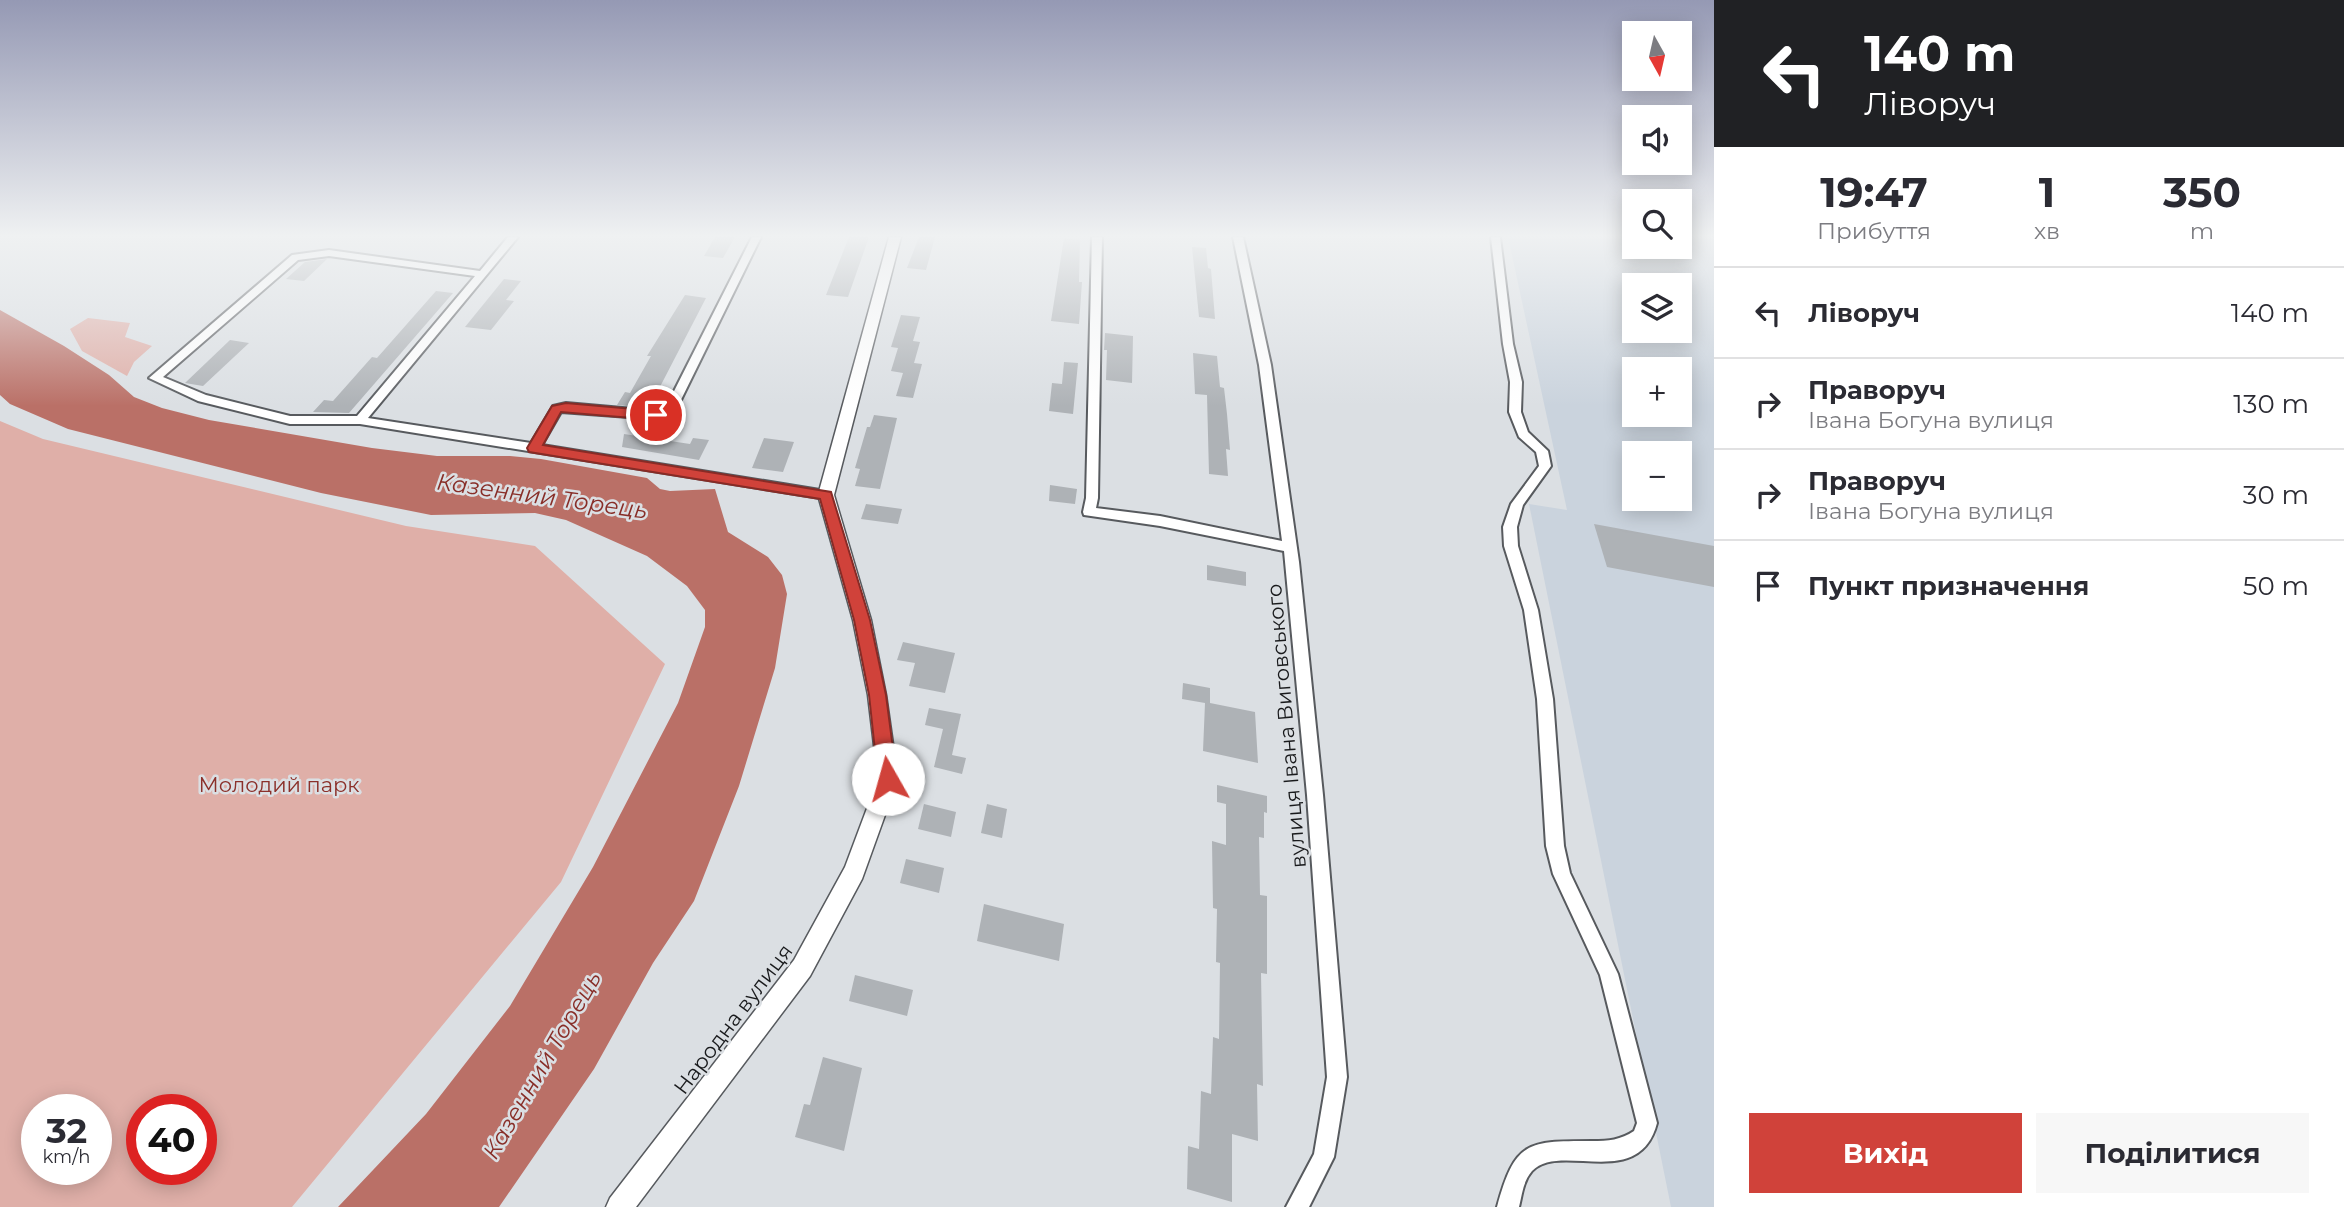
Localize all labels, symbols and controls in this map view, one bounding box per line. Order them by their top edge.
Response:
north arrow [1622,21,1692,91]
map controls [1622,21,1692,511]
text: 140 m [1864,24,2016,83]
icon: left [1749,28,1840,119]
text: Ліворуч [1864,84,1996,123]
button: sound [1622,105,1692,175]
text: 19:47 [1820,166,1928,218]
text: 1 [2039,166,2055,218]
text: 350 [2163,166,2241,218]
button: search [1622,189,1692,259]
text: Прибуття [1817,217,1931,245]
text: хв [2034,217,2060,245]
text: m [2190,217,2214,245]
button: layers [1622,273,1692,343]
icon: left [1749,294,1787,332]
text: Ліворуч [1808,297,1920,329]
text: 140 m [2231,297,2309,329]
button: + [1622,357,1692,427]
text: Праворуч [1808,374,1946,406]
pin [626,385,686,445]
icon: right [1749,385,1787,423]
text: 130 m [2233,388,2309,420]
icon: arrive [637,396,675,434]
text: Івана Богуна вулиця [1808,406,2054,434]
button: − [1622,441,1692,511]
text: Праворуч [1808,465,1946,497]
water label: Казенний Торець [435,467,649,525]
icon: right [1749,476,1787,514]
text: 30 m [2243,479,2309,511]
text: Івана Богуна вулиця [1808,497,2054,525]
icon: arrive [1749,567,1787,605]
text: Пункт призначення [1808,570,2089,602]
text: 50 m [2243,570,2309,602]
street label: вулиця Івана Виговського [1261,583,1311,869]
position arrow [851,742,925,816]
park label: Молодий парк [198,772,360,797]
street label: Народна вулиця [668,939,798,1099]
water label: Казенний Торець [477,966,607,1164]
speed limit sign: 40 [126,1094,217,1185]
text: 32 [46,1109,87,1152]
button: Вихід [1749,1113,2022,1193]
button: Поділитися [2036,1113,2309,1193]
text: km/h [42,1146,91,1168]

